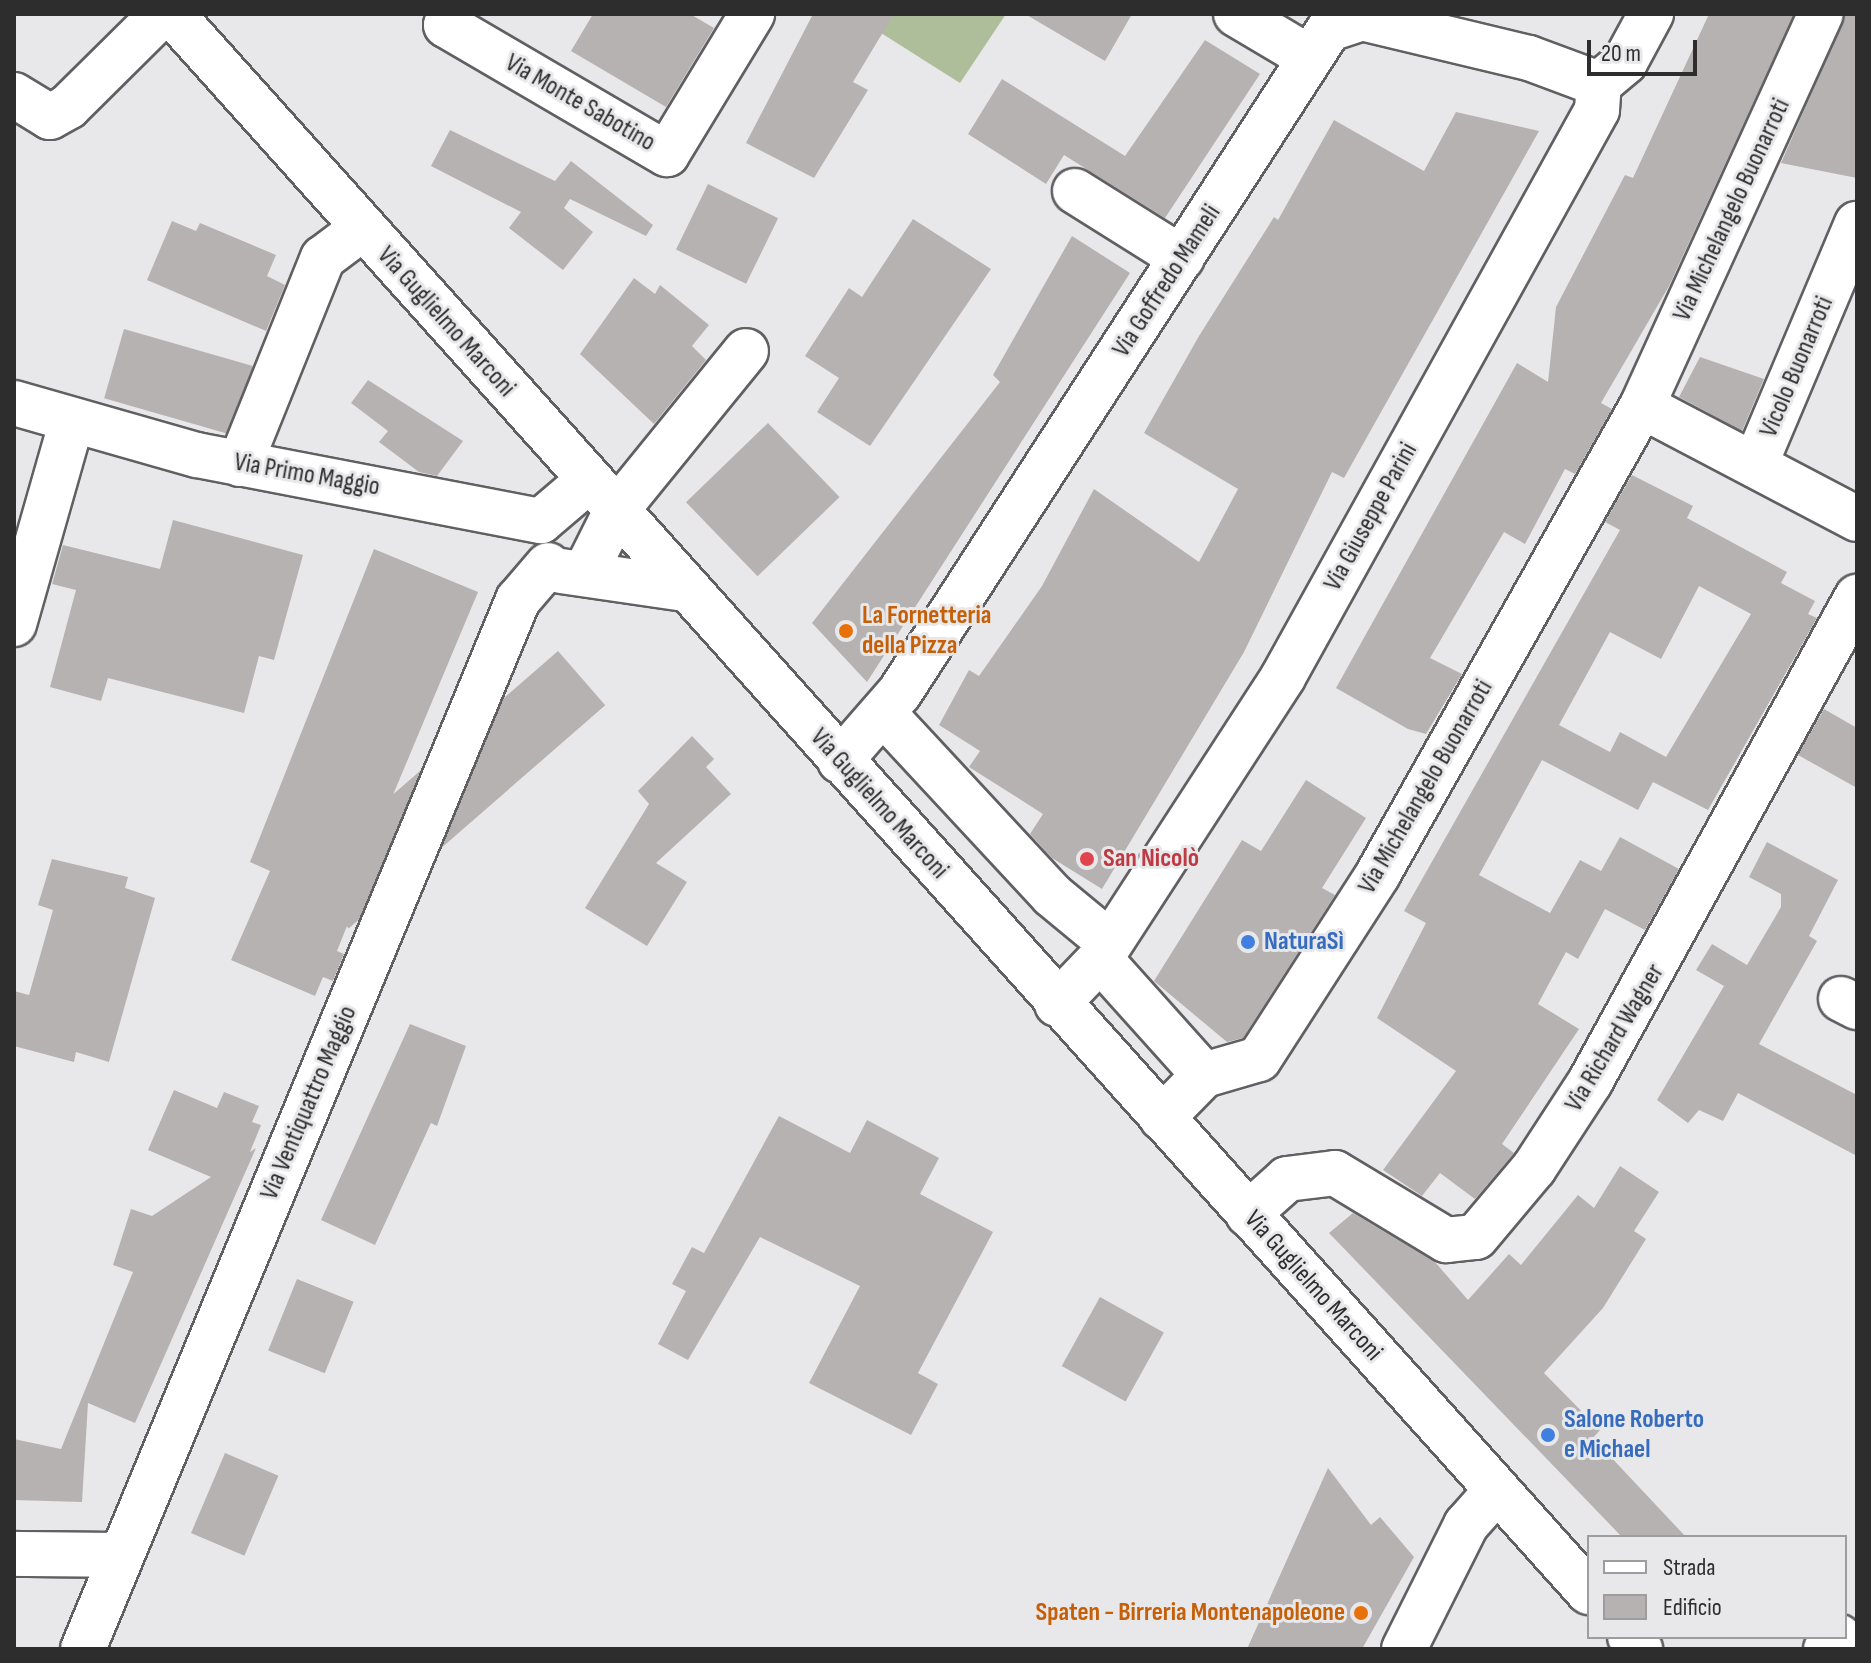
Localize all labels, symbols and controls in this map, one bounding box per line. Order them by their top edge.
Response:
scale bar [1591,24,1701,74]
text: 20 m [1601,39,1641,68]
street label: Via Monte Sabotino [499,48,661,158]
street label: Via Michelangelo Buonarroti [1667,94,1797,326]
street label: Via Goffredo Mameli [1106,199,1228,363]
street label: Via Guglielmo Marconi [370,240,522,404]
street label: Vicolo Buonarroti [1753,292,1841,442]
street label: Via Giuseppe Parini [1318,438,1424,596]
street label: Via Primo Maggio [232,447,382,503]
place label: La Fornetteria della Pizza [862,600,991,662]
marker: La Fornetteria della Pizza [837,622,855,640]
street label: Via Michelangelo Buonarroti [1352,674,1500,900]
street label: Via Guglielmo Marconi [803,722,955,886]
place label: San Nicolò [1103,843,1199,875]
marker: San Nicolò [1078,850,1096,868]
place label: NaturaSì [1264,926,1344,958]
marker: NaturaSì [1239,933,1257,951]
street label: Via Richard Wagner [1559,959,1671,1117]
street label: Via Ventiquattro Maggio [254,1001,364,1205]
street label: Via Guglielmo Marconi [1237,1204,1389,1368]
place label: Salone Roberto e Michael [1564,1404,1704,1466]
marker: Salone Roberto e Michael [1539,1426,1557,1444]
legend [1587,1535,1847,1639]
text: Strada [1663,1553,1716,1582]
text: Edificio [1663,1593,1722,1622]
place label: Spaten - Birreria Montenapoleone [1035,1597,1345,1629]
marker: Spaten - Birreria Montenapoleone [1352,1604,1370,1622]

